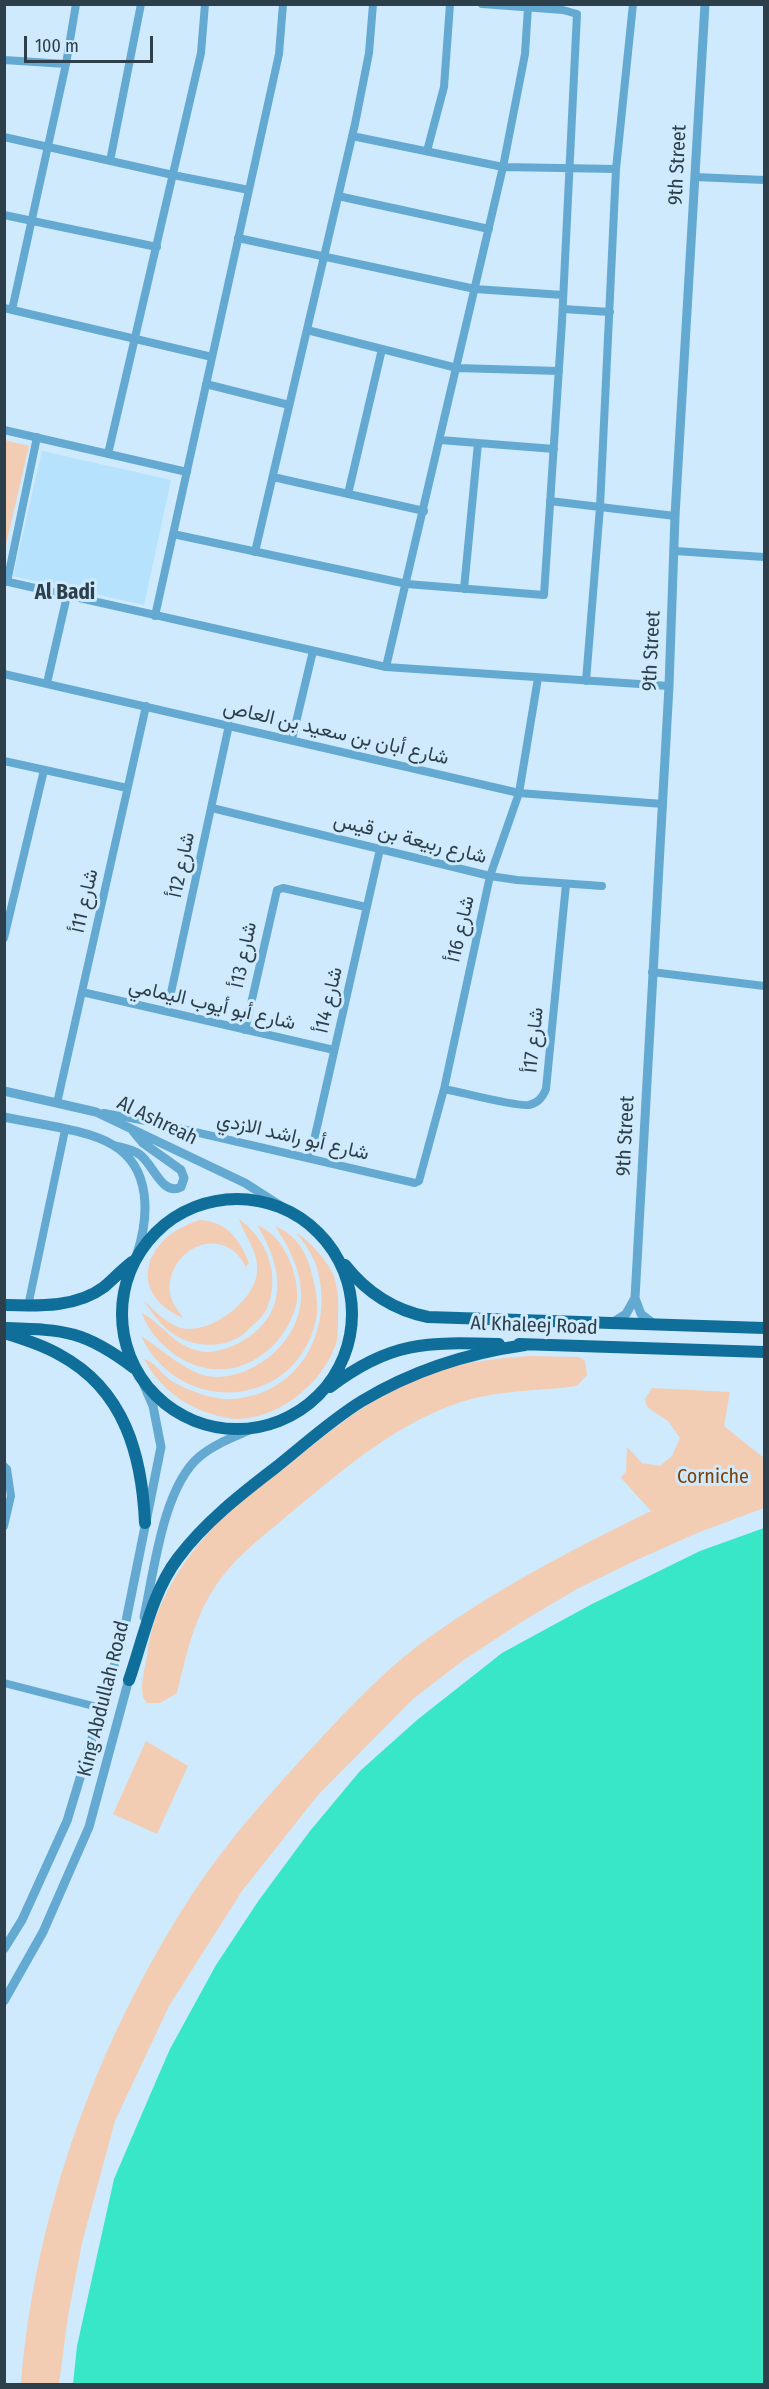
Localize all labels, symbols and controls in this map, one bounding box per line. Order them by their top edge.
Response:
scale bar [27,24,156,62]
text: 100 m [35,35,79,57]
street label: 9th Street [664,124,692,206]
district label: Al Badi [35,580,95,606]
street label: 9th Street [638,610,666,692]
street label: شارع أبان بن سعيد بن العاص [221,695,451,771]
street label: شارع ربيعة بن قيس [331,808,489,870]
street label: شارع 12أ [163,830,201,900]
street label: شارع 11أ [66,867,104,935]
street label: شارع 16أ [442,894,480,964]
street label: شارع 13أ [225,920,263,990]
street label: شارع 14أ [310,965,348,1035]
street label: شارع أبو أيوب اليمامي [126,974,298,1036]
street label: شارع 17أ [519,1006,549,1074]
street label: Al Ashreah [113,1091,201,1151]
street label: 9th Street [612,1095,640,1177]
street label: شارع أبو راشد الازدي [215,1108,371,1166]
street label: Al Khaleej Road [470,1312,598,1340]
park label: Corniche [677,1465,749,1489]
street label: King Abdullah Road [73,1619,135,1779]

